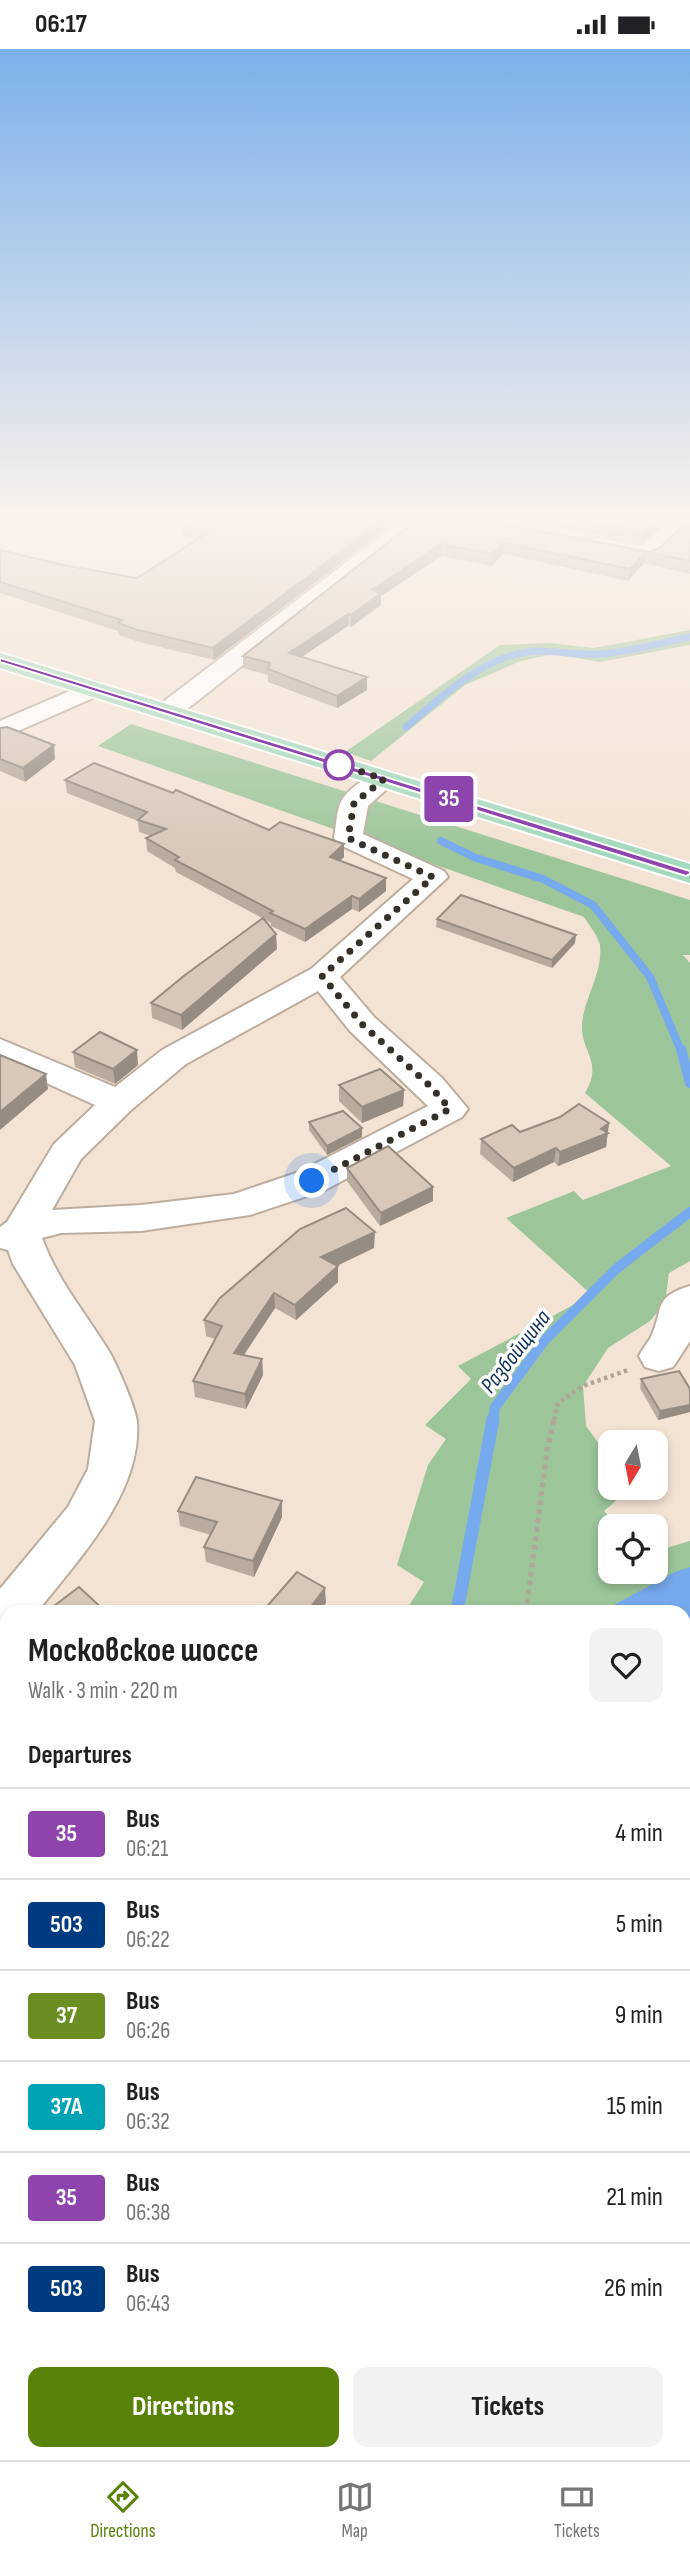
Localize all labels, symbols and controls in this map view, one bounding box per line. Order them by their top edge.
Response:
text: 06:17 [35,9,87,40]
unlabelled marker [324,750,354,780]
line badge: 35 [418,776,480,822]
text: 35 [438,784,460,813]
your location [294,1163,329,1198]
water label: Разбойщина [475,1304,557,1399]
north arrow [598,1430,668,1500]
map controls [598,1430,668,1584]
button: locate [598,1514,668,1584]
button: heart [589,1628,663,1702]
text: Московское шоссе [28,1631,258,1671]
text: Walk · 3 min · 220 m [28,1677,178,1705]
text: Departures [28,1740,132,1771]
text: Bus [126,1804,160,1835]
text: 4 min [615,1818,663,1849]
text: 35 [56,1819,77,1848]
text: 06:21 [126,1835,168,1863]
text: Bus [126,1895,160,1926]
text: 5 min [616,1909,663,1940]
text: 503 [50,1910,83,1939]
text: 06:22 [126,1926,170,1954]
text: Bus [126,1986,160,2017]
text: 9 min [615,2000,663,2031]
text: 37 [56,2001,77,2030]
text: 06:26 [126,2017,170,2045]
text: Bus [126,2077,160,2108]
text: 15 min [607,2091,663,2122]
text: 37А [50,2092,83,2121]
text: 06:32 [126,2108,170,2136]
text: Bus [126,2168,160,2199]
text: 21 min [606,2182,663,2213]
text: 35 [56,2183,77,2212]
text: 06:38 [126,2199,170,2227]
text: Bus [126,2259,160,2290]
text: 26 min [604,2273,663,2304]
text: 503 [50,2274,83,2303]
text: 06:43 [126,2290,170,2318]
button: Directions [28,2367,339,2447]
button: Tickets [353,2367,663,2447]
tab: Directions [90,2478,155,2543]
tab: Map [336,2478,374,2543]
tab: Tickets [554,2478,600,2543]

